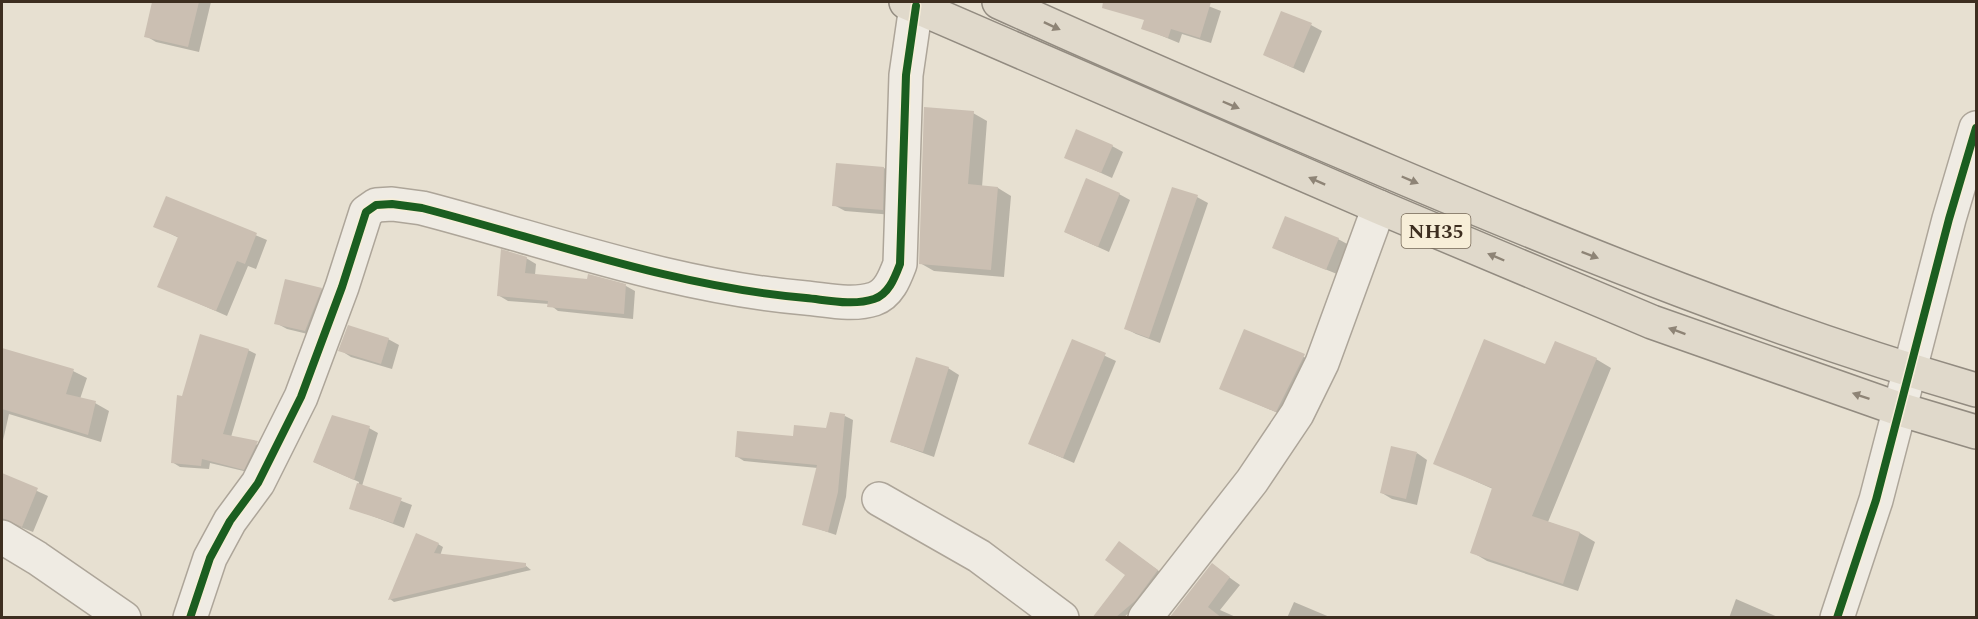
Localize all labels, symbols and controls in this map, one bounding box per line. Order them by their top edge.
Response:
one-way arrow [1044,21,1062,31]
one-way arrow [1222,100,1240,110]
one-way arrow [1308,175,1326,185]
one-way arrow [1402,176,1419,185]
road number: NH35 [1402,214,1470,248]
one-way arrow [1582,251,1600,261]
one-way arrow [1487,252,1505,262]
one-way arrow [1667,326,1685,336]
one-way arrow [1851,391,1869,400]

